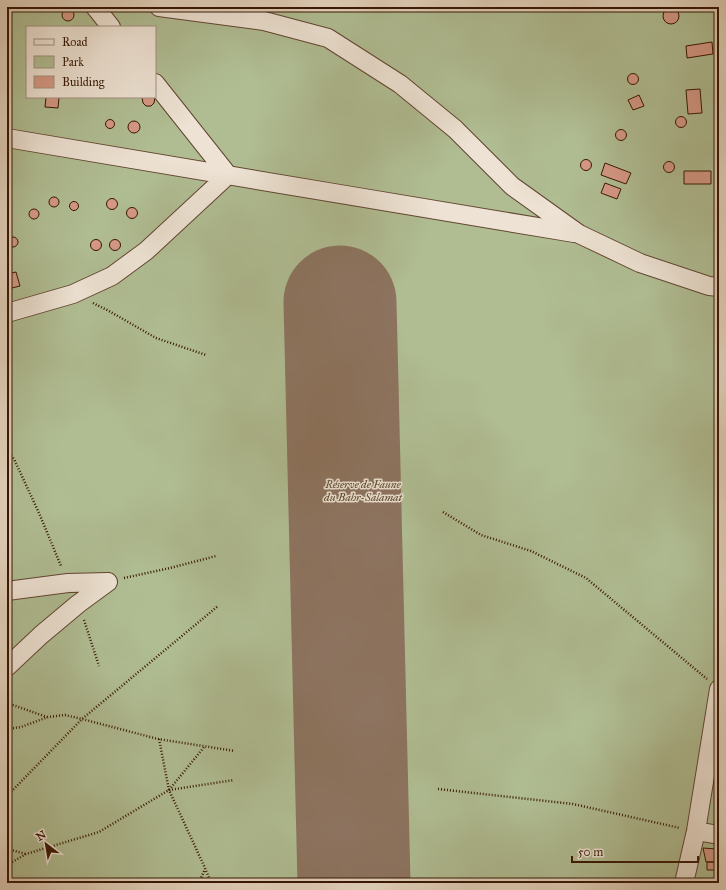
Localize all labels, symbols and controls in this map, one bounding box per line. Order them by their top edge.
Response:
legend [26,26,156,98]
text: Road [62,35,88,49]
text: Park [62,55,84,69]
text: Building [62,75,105,90]
park label: Réserve de Faune du Bahr-Salamat [323,478,403,504]
north arrow [26,824,66,864]
text: N [34,828,49,844]
scale bar [572,838,698,864]
text: 50 m [578,845,603,859]

